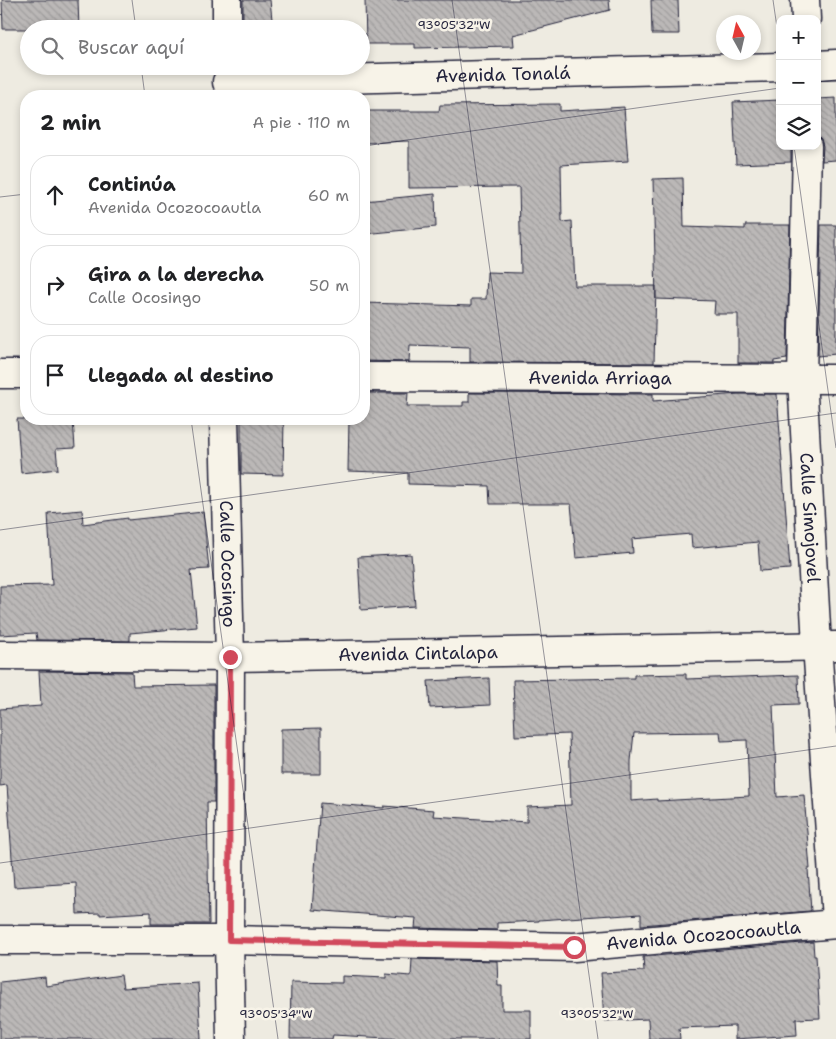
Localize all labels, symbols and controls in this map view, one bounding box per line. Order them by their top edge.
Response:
north arrow [716,15,761,60]
map controls [776,15,821,150]
button: + [776,15,821,60]
text: 93°05'32"W [417,17,491,33]
search box [20,20,370,75]
icon: search [38,34,66,62]
text: Buscar aquí [78,35,184,60]
button: − [776,60,821,105]
street label: Avenida Tonalá [435,61,571,88]
button: layers [776,105,821,150]
text: 2 min [40,109,101,137]
text: A pie · 110 m [253,112,350,133]
text: Continúa [88,172,176,197]
icon: ahead [41,181,69,209]
text: 60 m [308,185,349,206]
text: Avenida Ocozocoautla [88,197,261,218]
text: Gira a la derecha [88,262,264,287]
icon: right [41,271,69,299]
text: 50 m [309,275,349,296]
text: Calle Ocosingo [88,287,201,308]
icon: arrive [41,361,69,389]
text: Llegada al destino [88,363,274,388]
street label: Avenida Arriaga [528,366,672,390]
street label: Calle Simojovel [794,452,826,584]
street label: Calle Ocosingo [214,500,241,628]
street label: Avenida Cintalapa [338,640,498,667]
route end [219,646,242,669]
street label: Avenida Ocozocoautla [605,915,802,956]
route start [563,936,586,959]
text: 93°05'34"W [239,1006,313,1022]
text: 93°05'32"W [560,1006,634,1022]

